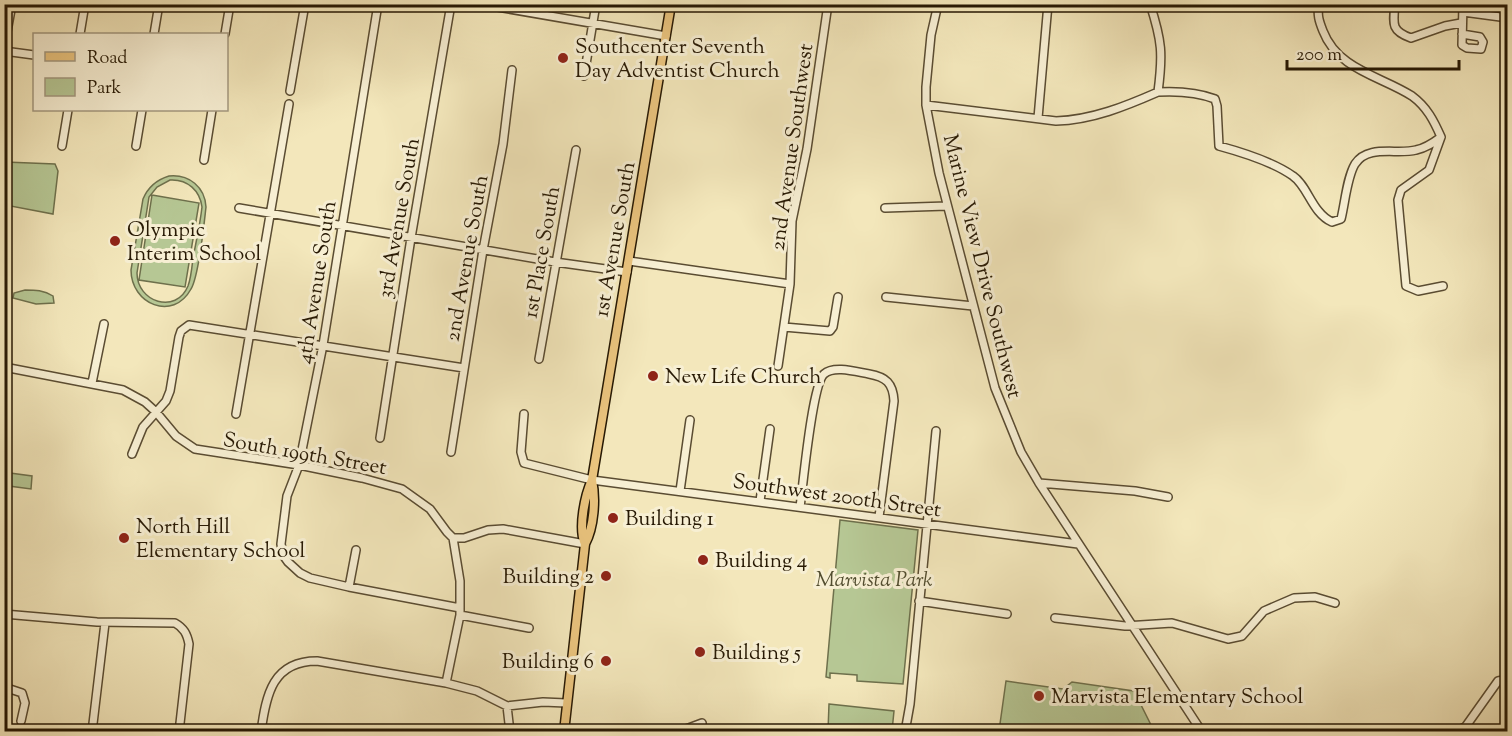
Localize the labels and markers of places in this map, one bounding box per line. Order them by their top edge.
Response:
place label: Southcenter Seventh Day Adventist Church [575,33,780,87]
marker: Southcenter Seventh Day Adventist Church [556,51,570,65]
place label: Olympic Interim School [127,216,262,270]
marker: Olympic Interim School [108,234,122,248]
place label: New Life Church [665,363,822,393]
marker: New Life Church [646,369,660,383]
place label: Building 1 [625,505,714,535]
marker: Building 1 [606,511,620,525]
place label: North Hill Elementary School [136,513,306,567]
marker: North Hill Elementary School [117,531,131,545]
place label: Building 4 [715,547,807,577]
marker: Building 4 [696,553,710,567]
place label: Building 2 [502,563,594,593]
marker: Building 2 [599,569,613,583]
place label: Building 5 [712,639,801,669]
marker: Building 5 [693,645,707,659]
place label: Building 6 [502,648,594,678]
marker: Building 6 [599,654,613,668]
place label: Marvista Elementary School [1051,683,1304,713]
marker: Marvista Elementary School [1032,689,1046,703]

